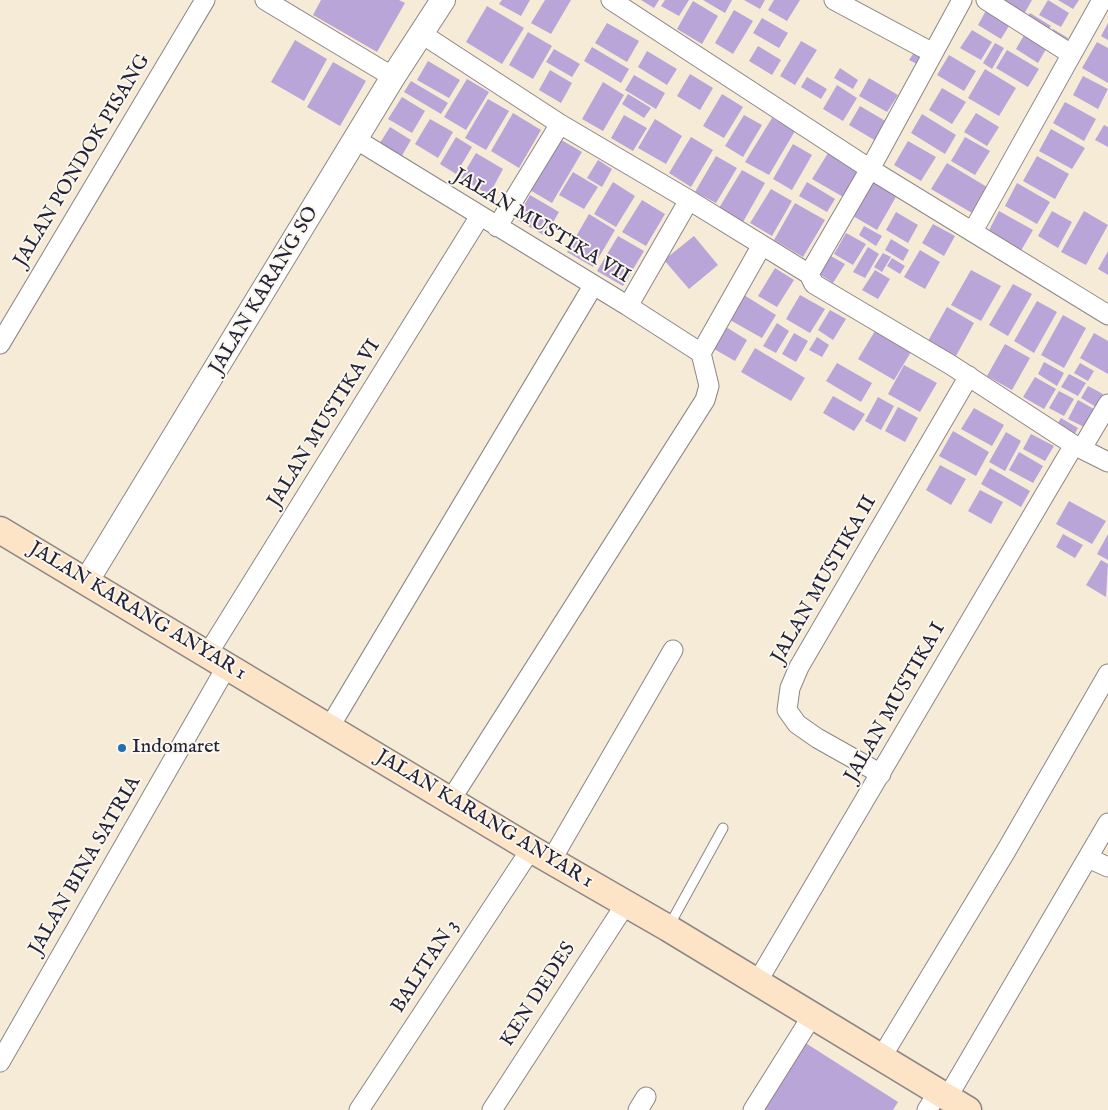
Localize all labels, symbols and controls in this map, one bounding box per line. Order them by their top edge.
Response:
street label: JALAN PONDOK PISANG [10,50,156,272]
street label: JALAN MUSTIKA VII [448,165,634,289]
street label: JALAN KARANG SO [205,203,325,379]
street label: JALAN MUSTIKA VI [264,336,386,512]
street label: JALAN MUSTIKA II [767,492,883,668]
street label: JALAN KARANG ANYAR 1 [24,538,250,686]
street label: JALAN MUSTIKA I [840,619,952,787]
place label: Indomaret [132,736,220,760]
marker: Indomaret [116,742,128,754]
street label: JALAN KARANG ANYAR 1 [371,746,597,894]
street label: JALAN BINA SATRIA [25,772,147,960]
street label: BALITAN 3 [387,916,465,1018]
street label: KEN DEDES [496,938,582,1052]

